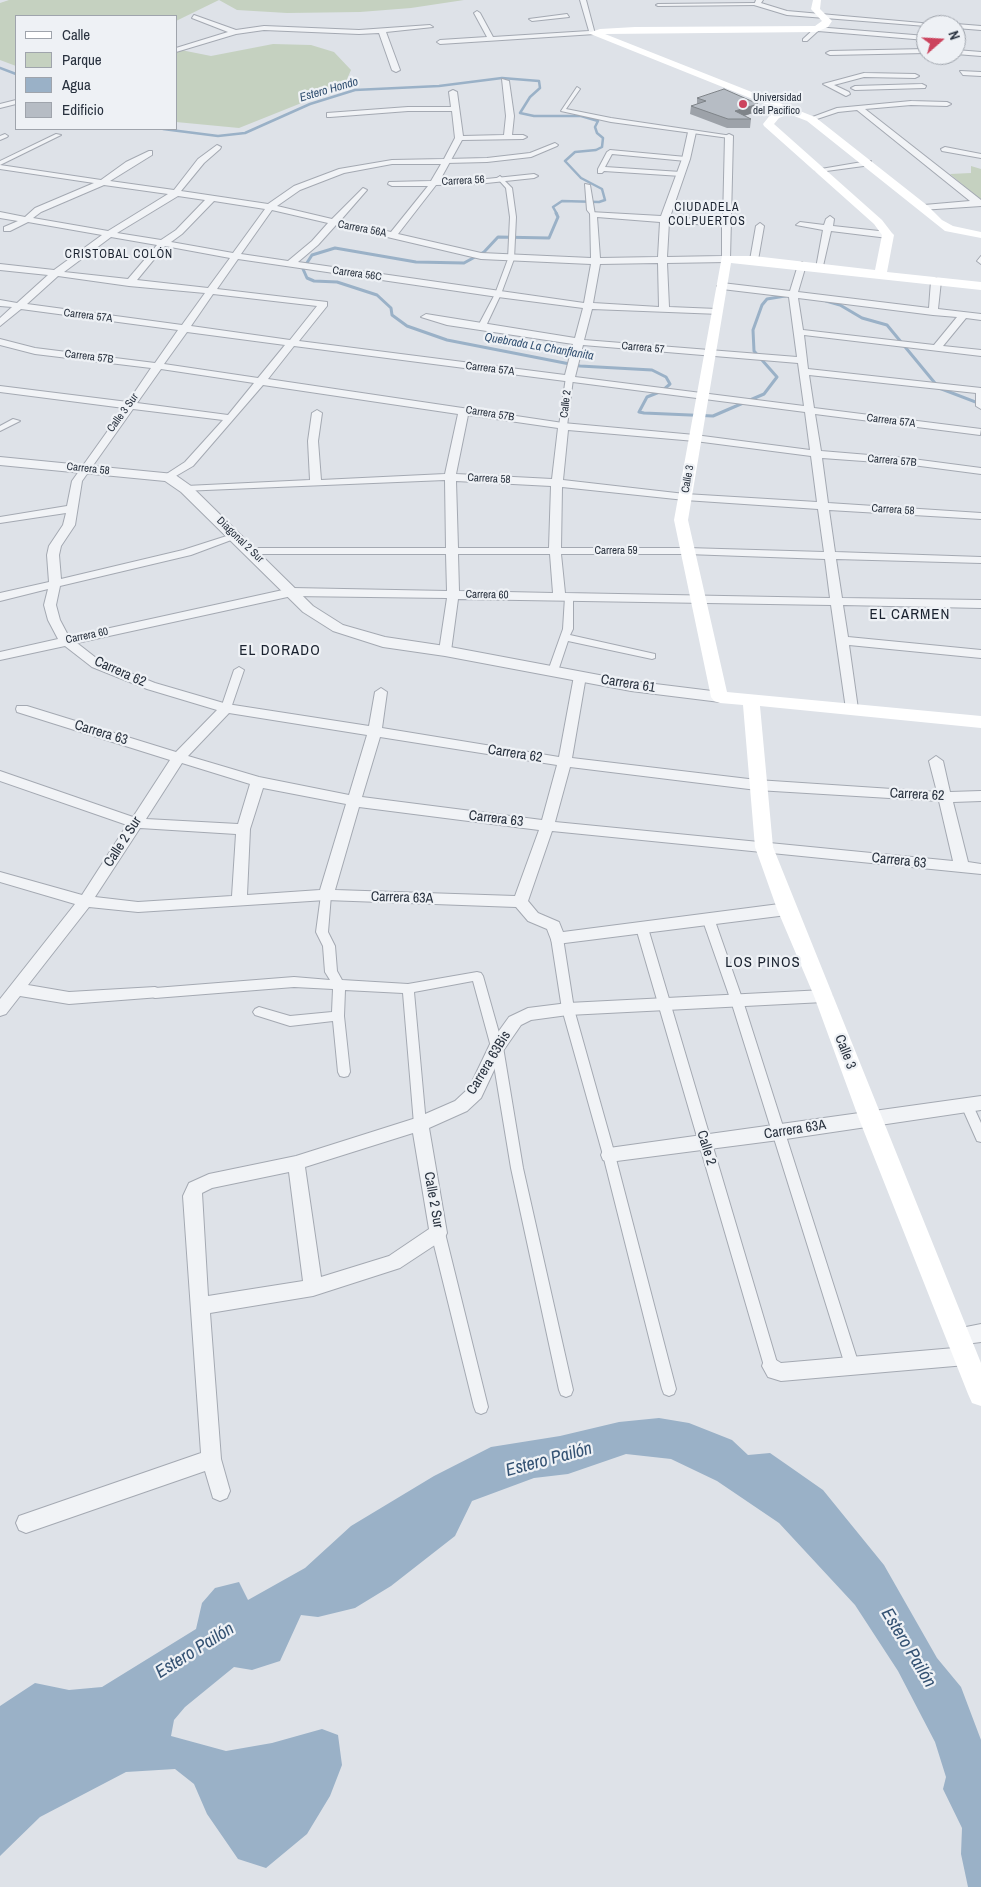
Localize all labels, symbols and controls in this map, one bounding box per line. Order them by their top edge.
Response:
legend [15,15,178,130]
north arrow [916,15,966,65]
text: Calle [62,24,90,45]
text: N [944,29,964,42]
text: Parque [62,49,102,70]
text: Agua [62,74,91,95]
water label: Estero Hondo [298,75,360,105]
place label: Universidad del Pacifico [753,91,802,117]
marker: Universidad del Pacifico [737,98,749,110]
text: Edificio [62,99,104,120]
street label: Carrera 56 [441,173,485,189]
district label: CIUDADELA COLPUERTOS [667,201,747,229]
street label: Carrera 56A [337,218,387,240]
district label: CRISTOBAL COLÓN [63,248,175,262]
street label: Carrera 56C [332,264,382,284]
street label: Carrera 57A [63,306,113,326]
water label: Quebrada La Chanflanita [483,330,595,364]
street label: Carrera 57 [621,340,665,356]
street label: Carrera 57B [64,347,114,367]
street label: Carrera 57A [465,359,515,379]
street label: Calle 2 [558,389,574,419]
street label: Calle 3 Sur [105,391,141,435]
street label: Carrera 57B [465,404,515,424]
street label: Carrera 57A [866,411,916,431]
street label: Carrera 57B [867,452,917,470]
street label: Carrera 58 [66,460,110,478]
street label: Calle 3 [679,464,697,494]
street label: Carrera 58 [467,471,511,487]
street label: Carrera 58 [871,502,915,518]
street label: Diagonal 2 Sur [214,514,266,566]
street label: Carrera 59 [594,544,638,558]
street label: Carrera 60 [465,588,509,602]
district label: EL CARMEN [868,606,952,624]
street label: Carrera 60 [65,625,109,647]
district label: EL DORADO [238,642,322,660]
street label: Carrera 62 [92,653,148,691]
street label: Carrera 61 [600,671,656,697]
street label: Carrera 63 [72,717,130,749]
street label: Carrera 62 [487,741,543,767]
street label: Carrera 62 [889,785,945,805]
street label: Carrera 63 [468,807,524,831]
street label: Calle 2 Sur [100,814,146,870]
street label: Carrera 63 [871,850,927,872]
street label: Carrera 63A [370,889,434,907]
district label: LOS PINOS [724,954,802,972]
street label: Carrera 63Bis [463,1028,515,1098]
street label: Calle 3 [831,1032,859,1072]
street label: Carrera 63A [763,1117,827,1143]
street label: Calle 2 [693,1128,719,1168]
street label: Calle 2 Sur [420,1171,446,1229]
water label: Estero Pailón [503,1438,595,1482]
water label: Estero Pailón [876,1604,940,1692]
water label: Estero Pailón [152,1618,238,1684]

